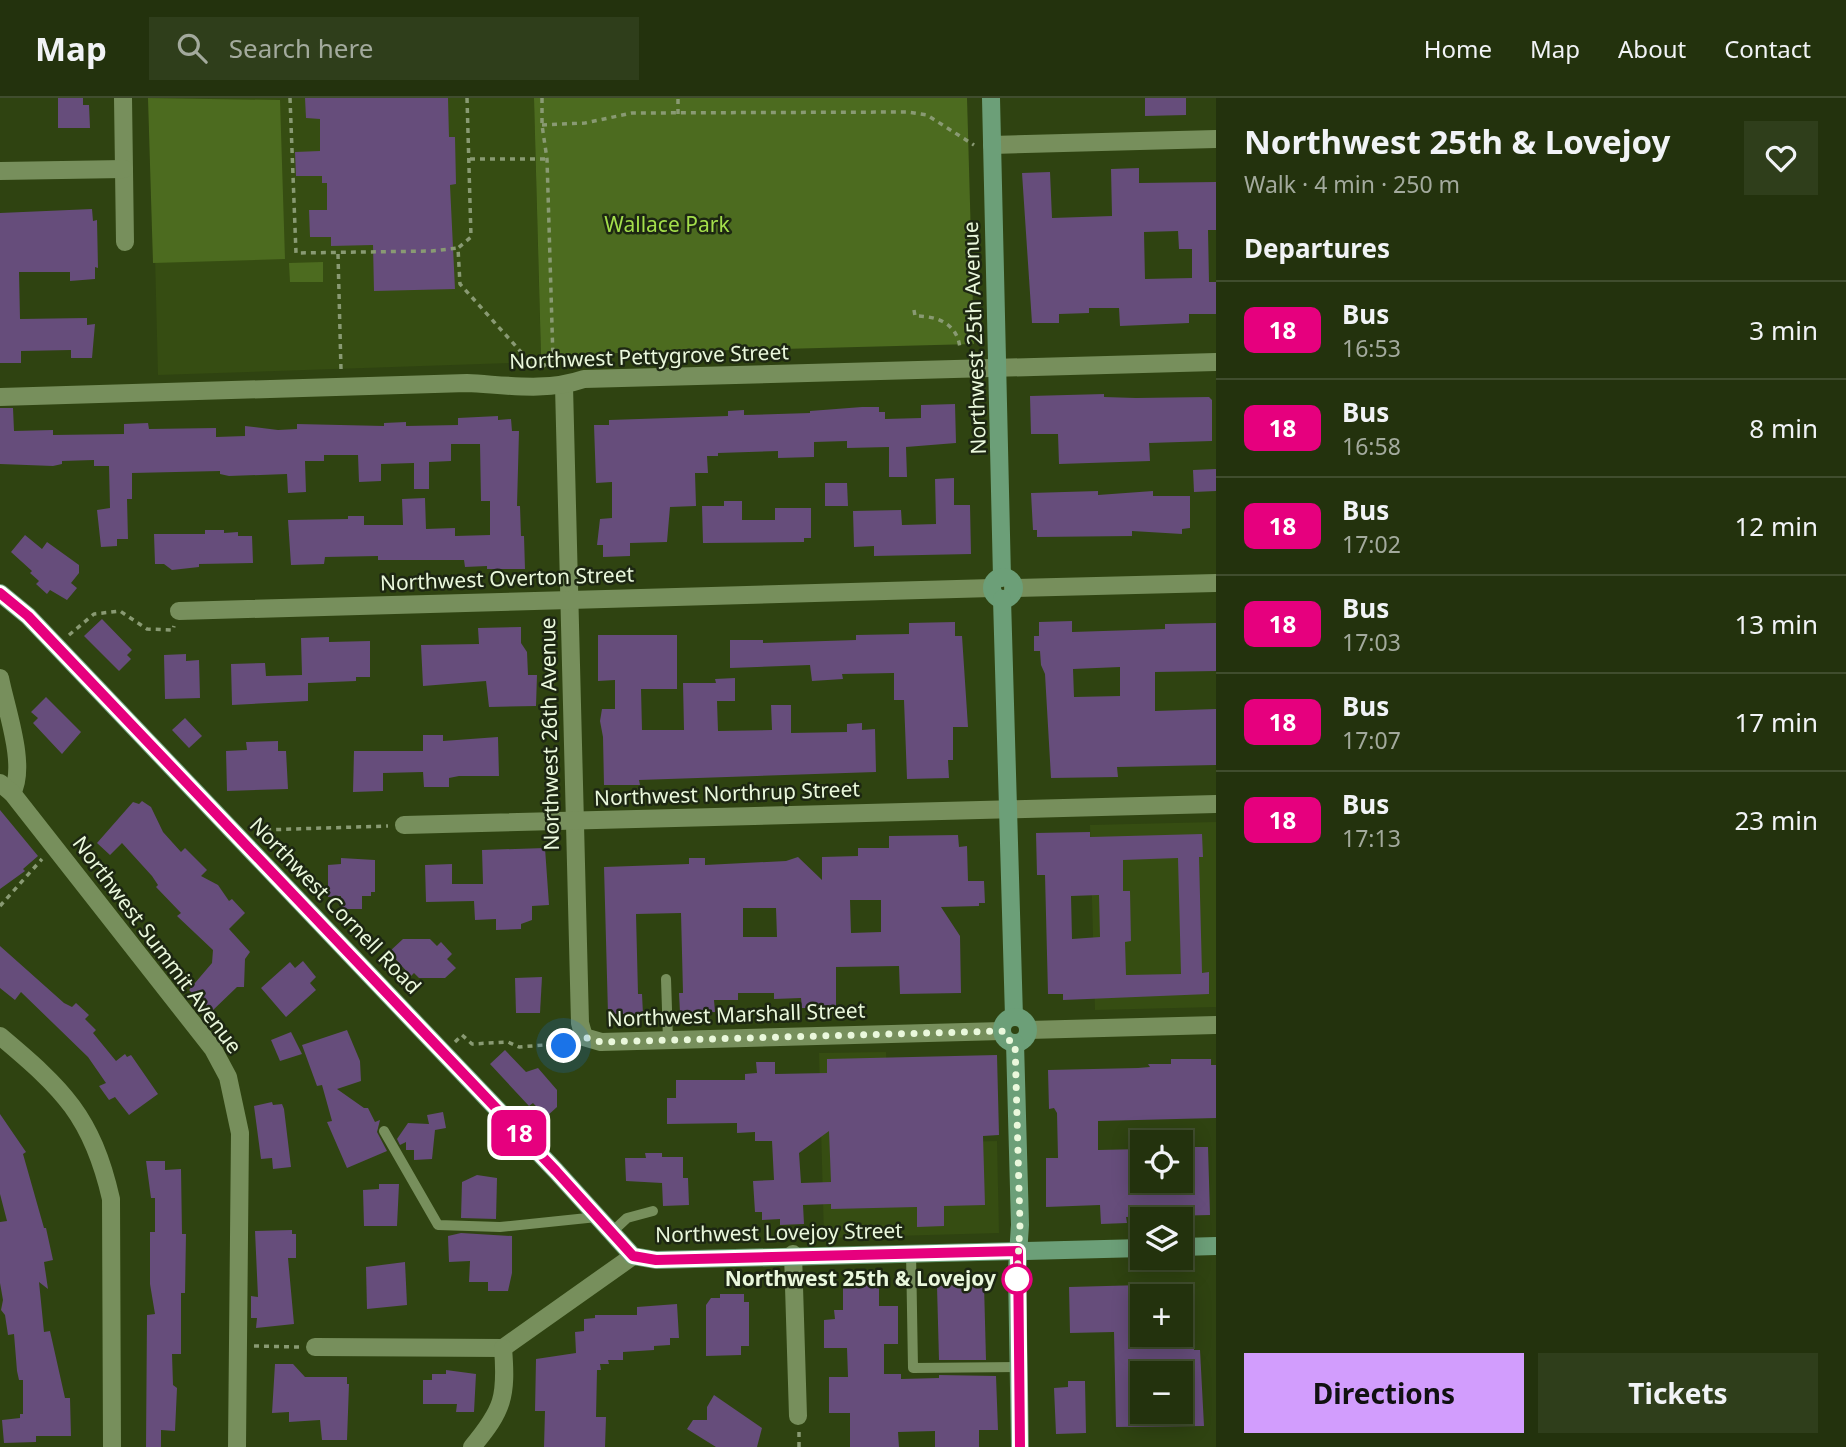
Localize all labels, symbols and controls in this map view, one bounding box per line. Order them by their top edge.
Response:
search box [149,17,639,80]
text: Map [35,26,107,71]
icon: search [173,29,211,67]
text: Search here [229,30,373,66]
text: Home [1424,32,1492,65]
text: Map [1530,32,1580,65]
text: About [1618,32,1686,65]
text: Contact [1724,32,1811,65]
text: Northwest 25th & Lovejoy [1244,119,1670,164]
button: heart [1744,121,1818,195]
text: Walk · 4 min · 250 m [1244,168,1460,200]
park label: Wallace Park [604,210,730,238]
street label: Northwest 25th Avenue [956,221,992,455]
text: Departures [1244,230,1390,266]
text: Bus [1342,296,1389,332]
text: 3 min [1749,312,1818,348]
text: 18 [1269,313,1296,346]
text: 16:53 [1342,332,1401,364]
street label: Northwest Pettygrove Street [509,337,790,375]
text: Bus [1342,394,1389,430]
text: 8 min [1749,410,1818,446]
text: 18 [1269,411,1296,444]
text: 16:58 [1342,430,1401,462]
text: Bus [1342,492,1389,528]
text: 12 min [1734,508,1818,544]
text: 18 [1269,509,1296,542]
text: 17:02 [1342,528,1401,560]
street label: Northwest Overton Street [379,560,635,596]
text: Bus [1342,590,1389,626]
text: 13 min [1734,606,1818,642]
text: 18 [1269,607,1296,640]
street label: Northwest 26th Avenue [533,617,565,851]
text: 17:03 [1342,626,1401,658]
text: Bus [1342,688,1389,724]
text: 17 min [1734,704,1818,740]
text: 18 [1269,705,1296,738]
text: 17:07 [1342,724,1401,756]
street label: Northwest Northrup Street [594,774,861,812]
text: Bus [1342,786,1389,822]
text: 23 min [1734,802,1818,838]
text: 18 [1269,803,1296,836]
street label: Northwest Cornell Road [244,811,428,1000]
text: 17:13 [1342,822,1401,854]
street label: Northwest Summit Avenue [67,830,249,1059]
street label: Northwest Marshall Street [606,995,866,1033]
your location [546,1028,581,1063]
line badge: 18 [488,1110,550,1156]
text: 18 [505,1116,533,1149]
map controls [1130,1130,1193,1424]
button: locate [1130,1130,1193,1193]
button: layers [1130,1207,1193,1270]
street label: Northwest Lovejoy Street [655,1216,903,1248]
place label: Northwest 25th & Lovejoy [725,1264,996,1292]
marker: Northwest 25th & Lovejoy [1002,1264,1032,1294]
button: + [1130,1284,1193,1347]
button: Directions [1244,1353,1524,1433]
button: Tickets [1538,1353,1818,1433]
button: − [1130,1361,1193,1424]

